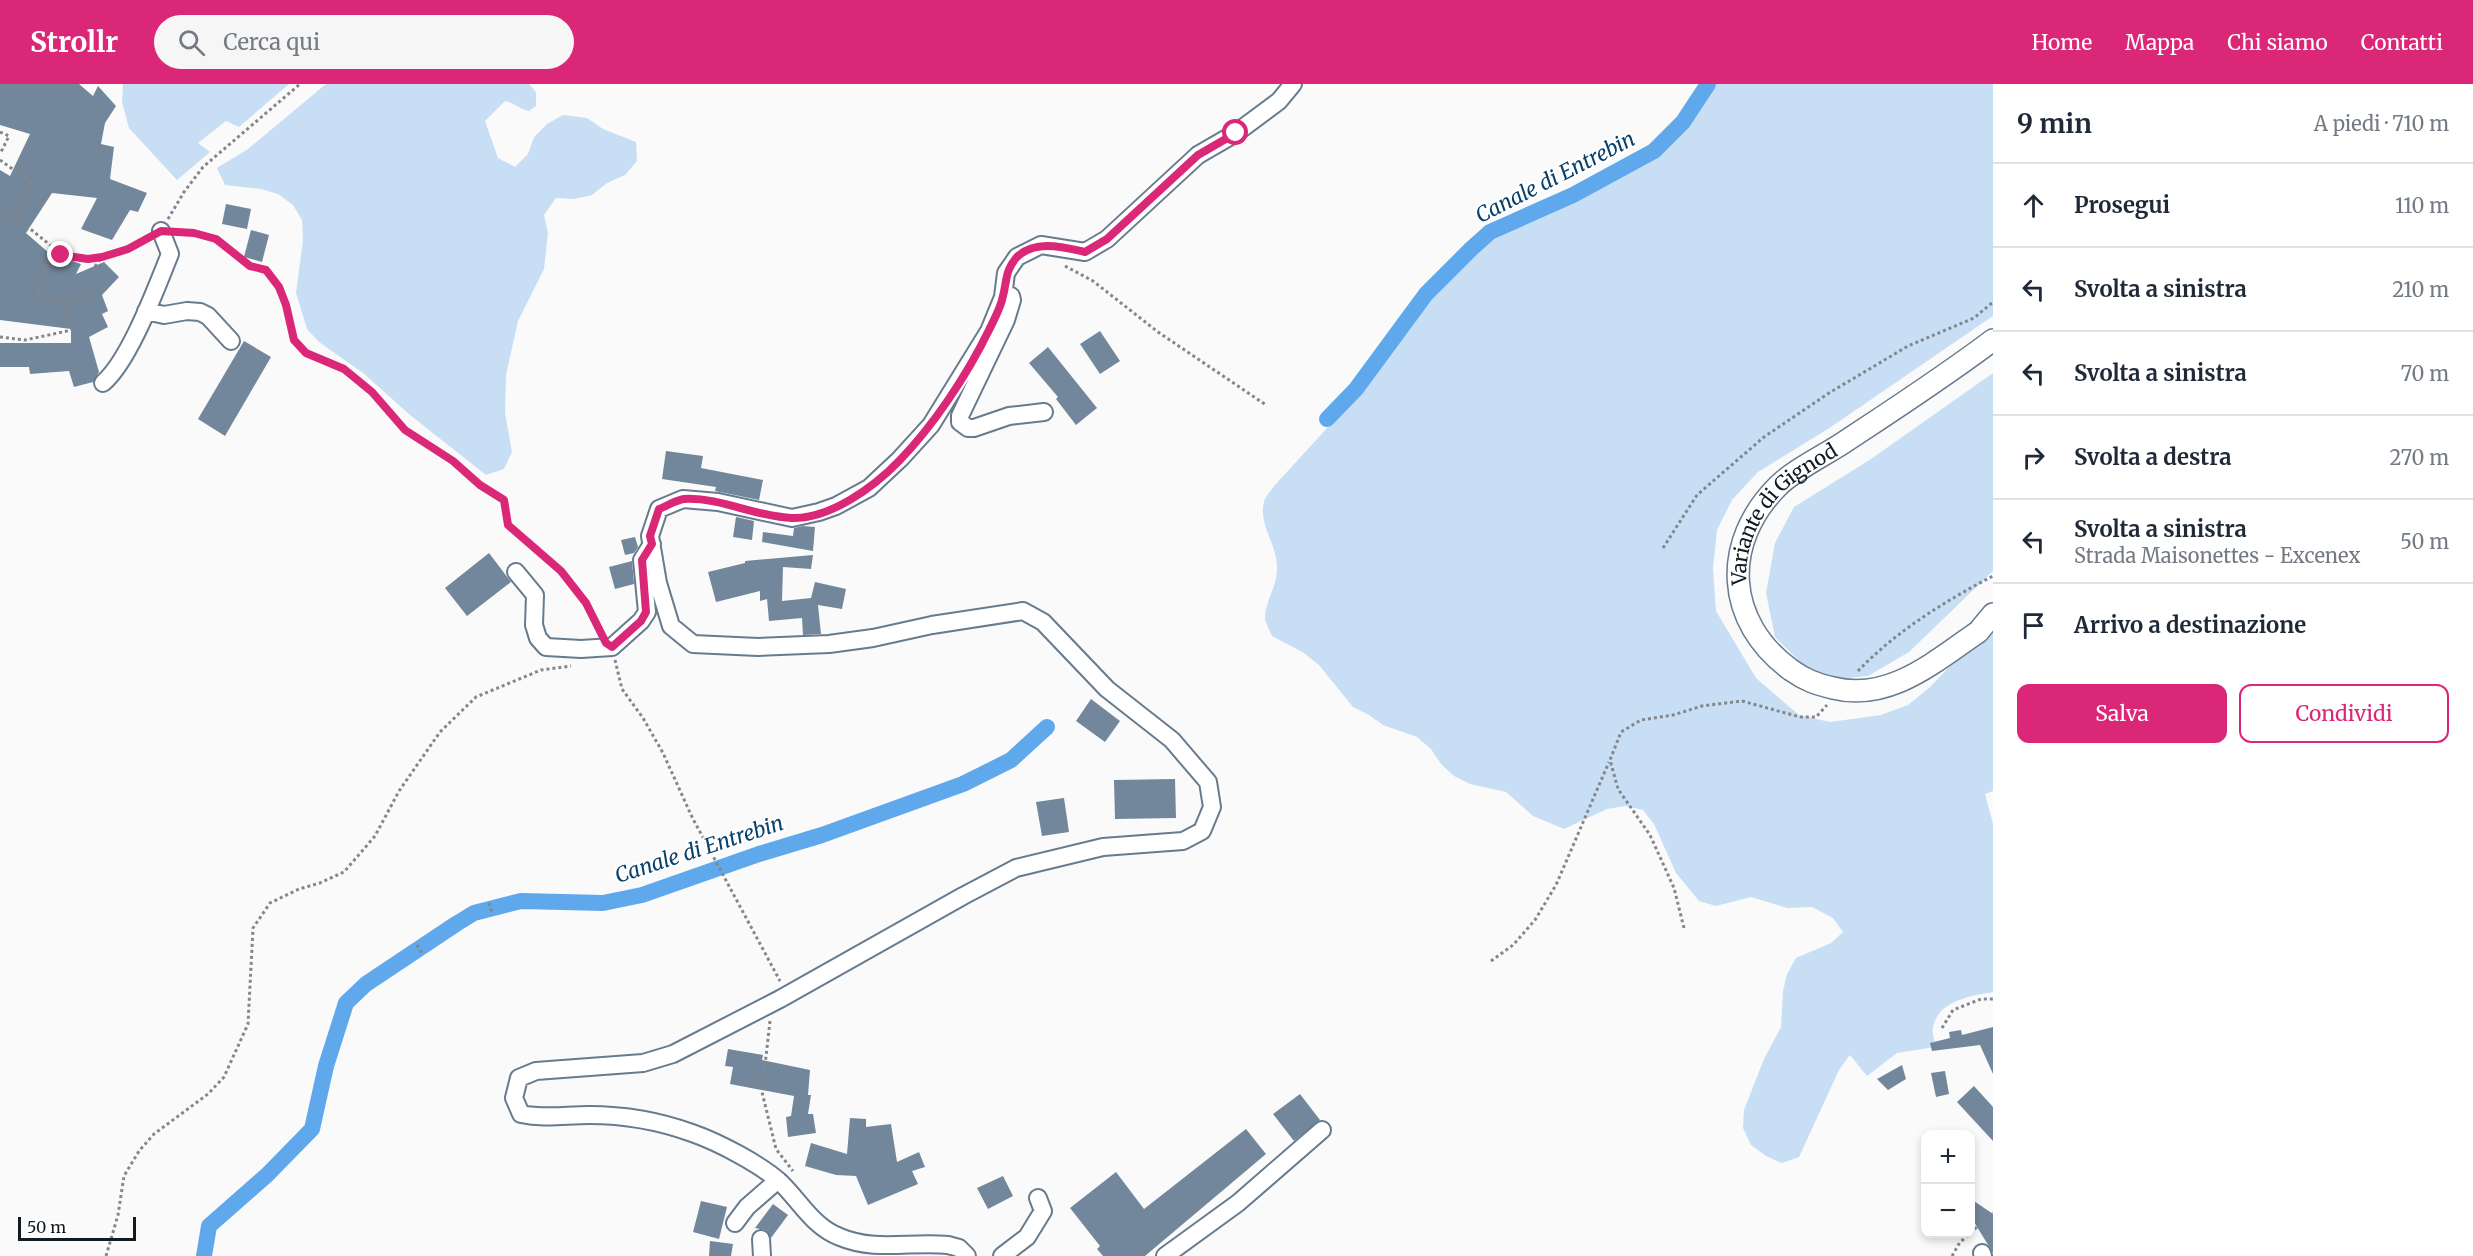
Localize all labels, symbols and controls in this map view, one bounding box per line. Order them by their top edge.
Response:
search box [154,15,574,69]
text: Strollr [30,24,118,60]
icon: search [175,26,208,59]
text: Cerca qui [223,28,320,56]
text: Home [2032,29,2092,56]
text: Mappa [2125,29,2194,56]
text: Chi siamo [2227,29,2328,56]
text: Contatti [2361,29,2443,56]
text: 9 min [2017,107,2092,140]
text: A piedi · 710 m [2314,111,2449,136]
route start [1222,119,1248,145]
water label: Canale di Entrebin [1471,125,1639,229]
icon: ahead [2017,189,2050,222]
text: Prosegui [2074,191,2170,219]
text: 110 m [2395,193,2449,218]
route end [47,241,73,267]
icon: left [2017,273,2050,306]
text: Svolta a sinistra [2074,275,2247,303]
text: 210 m [2392,277,2449,302]
icon: left [2017,357,2050,390]
text: Svolta a sinistra [2074,359,2247,387]
text: 70 m [2401,361,2449,386]
street label: Variante di Gignod [1725,437,1841,587]
icon: right [2017,441,2050,474]
text: Svolta a destra [2074,443,2231,471]
text: 270 m [2389,445,2449,470]
text: Svolta a sinistra [2074,515,2247,543]
icon: left [2017,525,2050,558]
text: 50 m [2400,529,2449,554]
text: Strada Maisonettes - Excenex [2074,543,2360,568]
icon: arrive [2017,609,2050,642]
text: Arrivo a destinazione [2074,611,2306,639]
button: Salva [2017,684,2227,743]
button: Condividi [2239,684,2449,743]
water label: Canale di Entrebin [611,809,787,889]
map controls [1921,1130,1975,1238]
button: + [1921,1130,1975,1184]
button: − [1921,1184,1975,1238]
scale bar [18,1214,136,1242]
text: 50 m [27,1217,66,1237]

